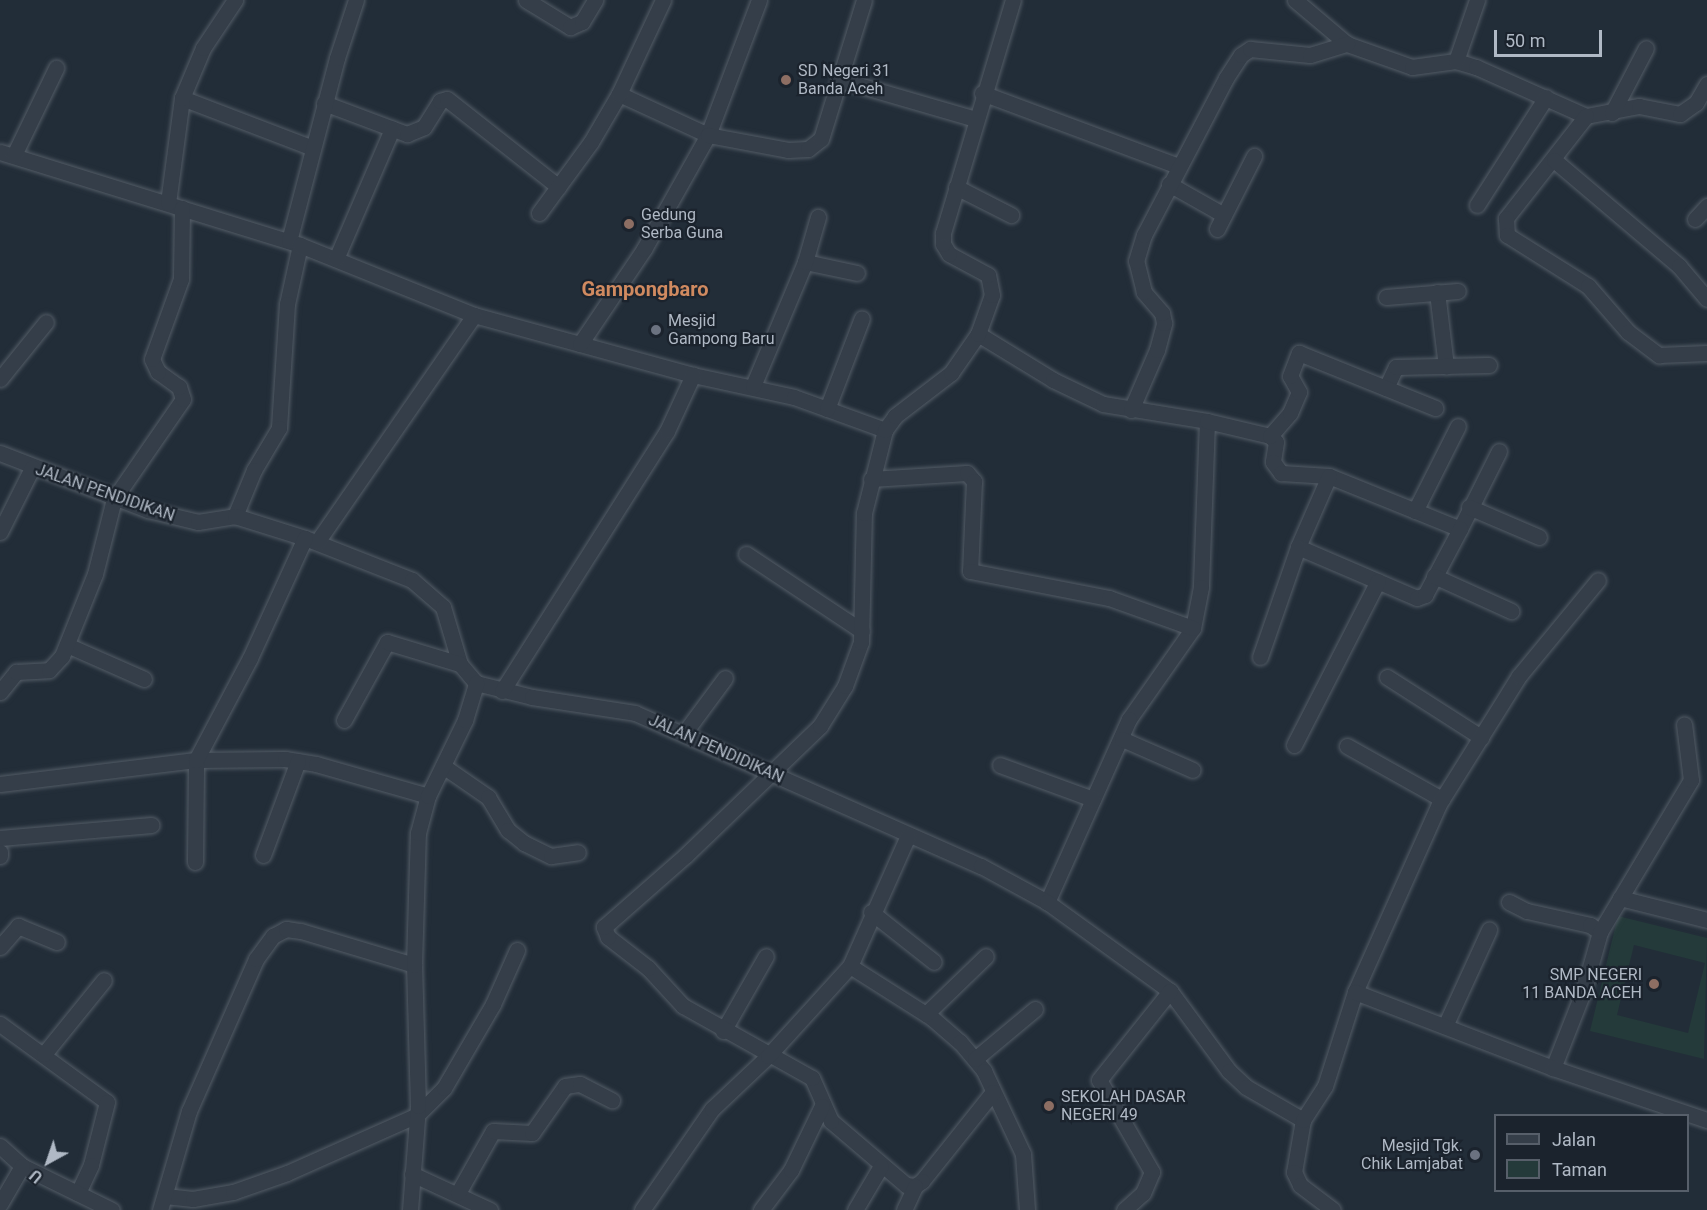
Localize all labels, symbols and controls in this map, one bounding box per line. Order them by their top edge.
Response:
scale bar [1497,18,1605,56]
text: 50 m [1505,30,1545,51]
place label: SD Negeri 31 Banda Aceh [798,61,891,99]
marker: SD Negeri 31 Banda Aceh [779,73,793,87]
place label: Gedung Serba Guna [641,205,723,243]
marker: Gedung Serba Guna [622,217,636,231]
district label: Gampongbaro [581,277,709,301]
place label: Mesjid Gampong Baru [668,311,774,349]
marker: Mesjid Gampong Baru [649,323,663,337]
street label: JALAN PENDIDIKAN [33,460,177,526]
street label: JALAN PENDIDIKAN [645,711,787,787]
place label: SMP NEGERI 11 BANDA ACEH [1522,965,1642,1003]
marker: SMP NEGERI 11 BANDA ACEH [1647,977,1661,991]
place label: SEKOLAH DASAR NEGERI 49 [1061,1087,1186,1125]
marker: SEKOLAH DASAR NEGERI 49 [1042,1099,1056,1113]
legend [1494,1114,1689,1192]
text: Jalan [1552,1129,1596,1150]
north arrow [18,1132,78,1192]
place label: Mesjid Tgk. Chik Lamjabat [1361,1136,1463,1174]
marker: Mesjid Tgk. Chik Lamjabat [1468,1148,1482,1162]
text: Taman [1552,1159,1607,1180]
text: U [26,1166,46,1187]

